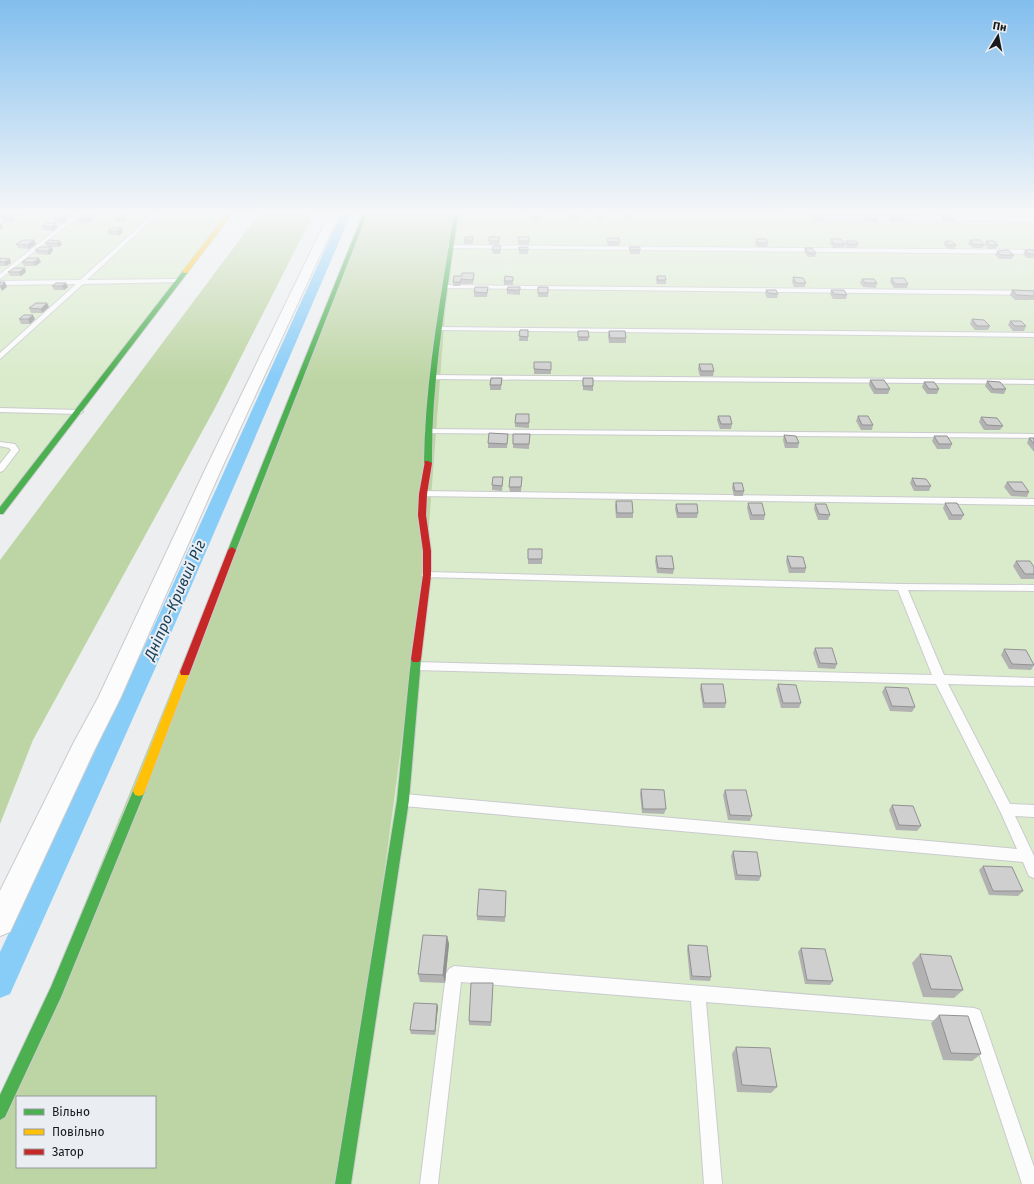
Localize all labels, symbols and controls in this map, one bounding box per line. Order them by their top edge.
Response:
north arrow [978,16,1018,56]
text: Пн [992,19,1008,34]
water label: Дніпро-Кривий Ріг [140,537,210,664]
legend [16,1096,156,1168]
text: Вільно [52,1105,90,1119]
text: Повільно [52,1125,105,1139]
text: Затор [52,1145,84,1159]

